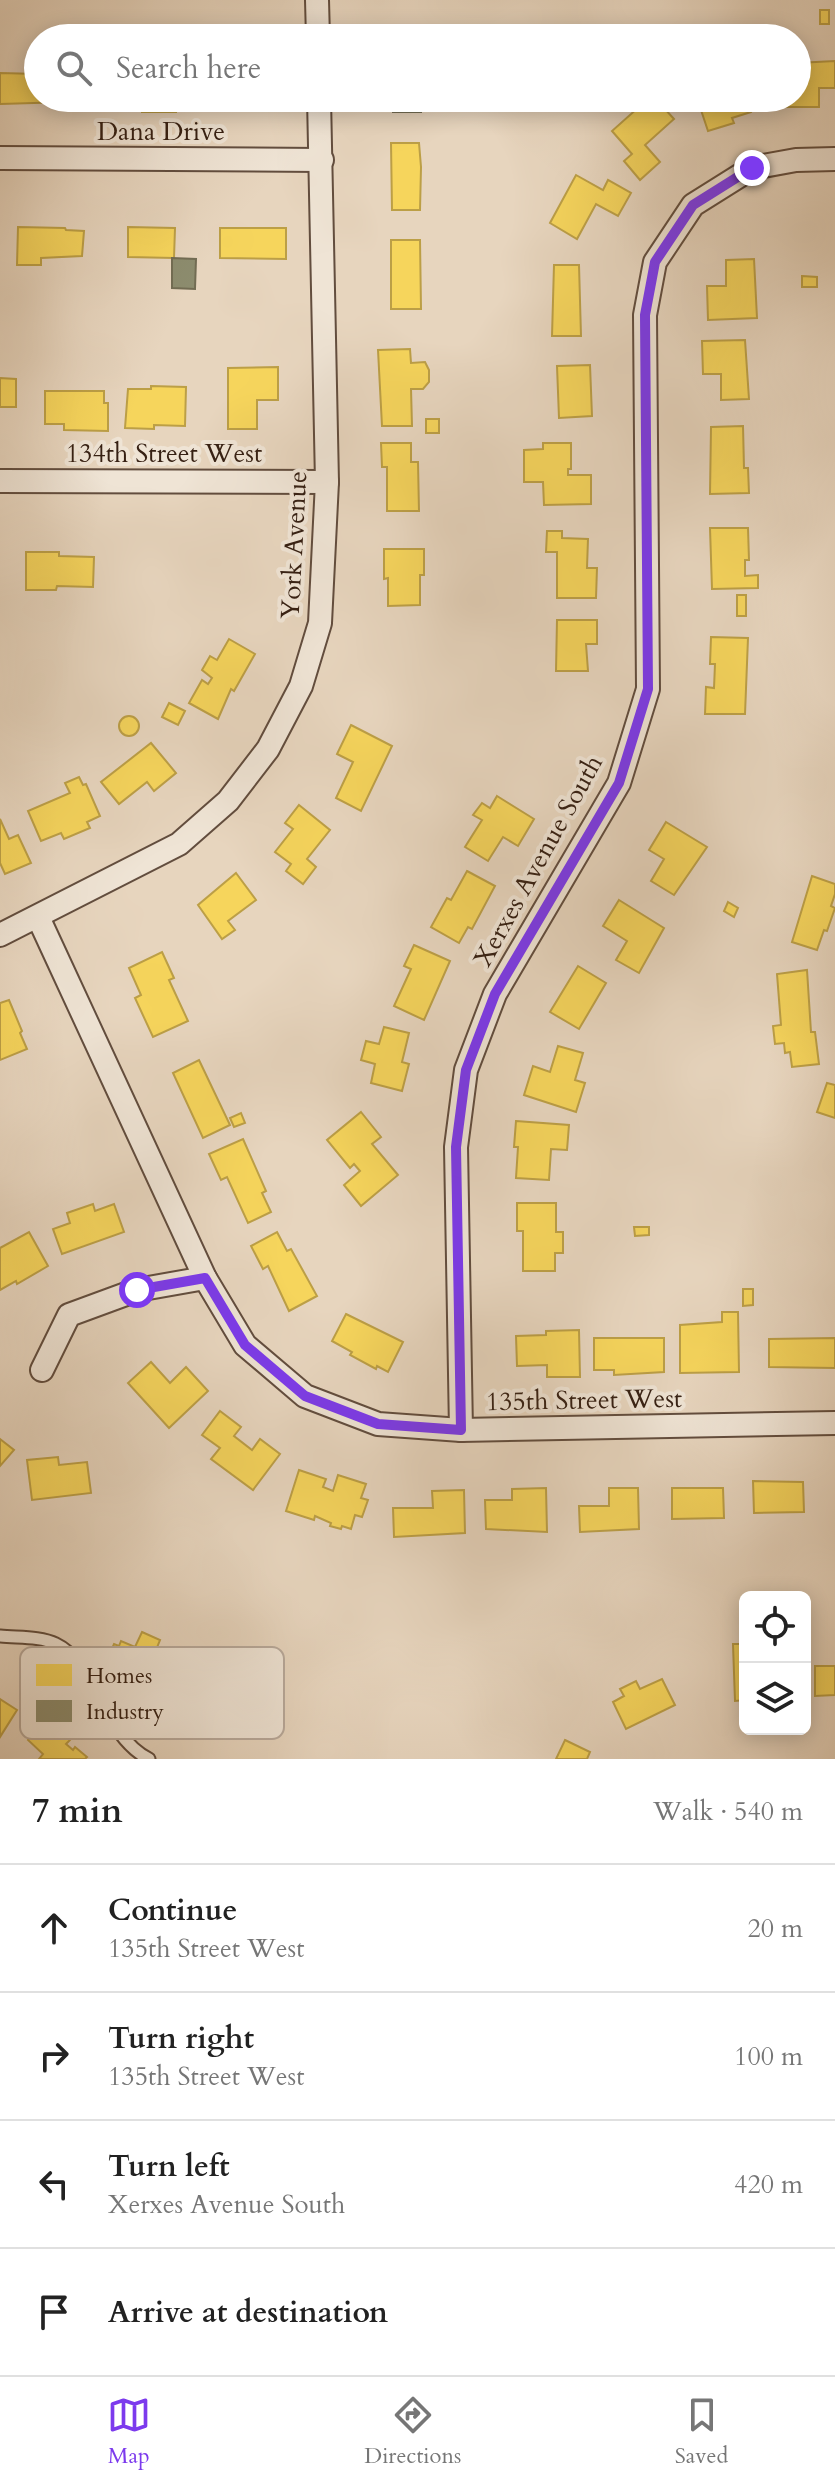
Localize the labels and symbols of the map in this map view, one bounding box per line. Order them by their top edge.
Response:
street label: Dana Drive [97,114,225,149]
route end [734,150,770,186]
street label: 134th Street West [66,436,262,471]
street label: York Avenue [273,470,315,620]
street label: Xerxes Avenue South [465,749,611,973]
route start [119,1272,155,1308]
street label: 135th Street West [486,1381,682,1419]
legend [20,1647,284,1739]
text: Homes [86,1661,152,1691]
text: Industry [86,1697,164,1727]

